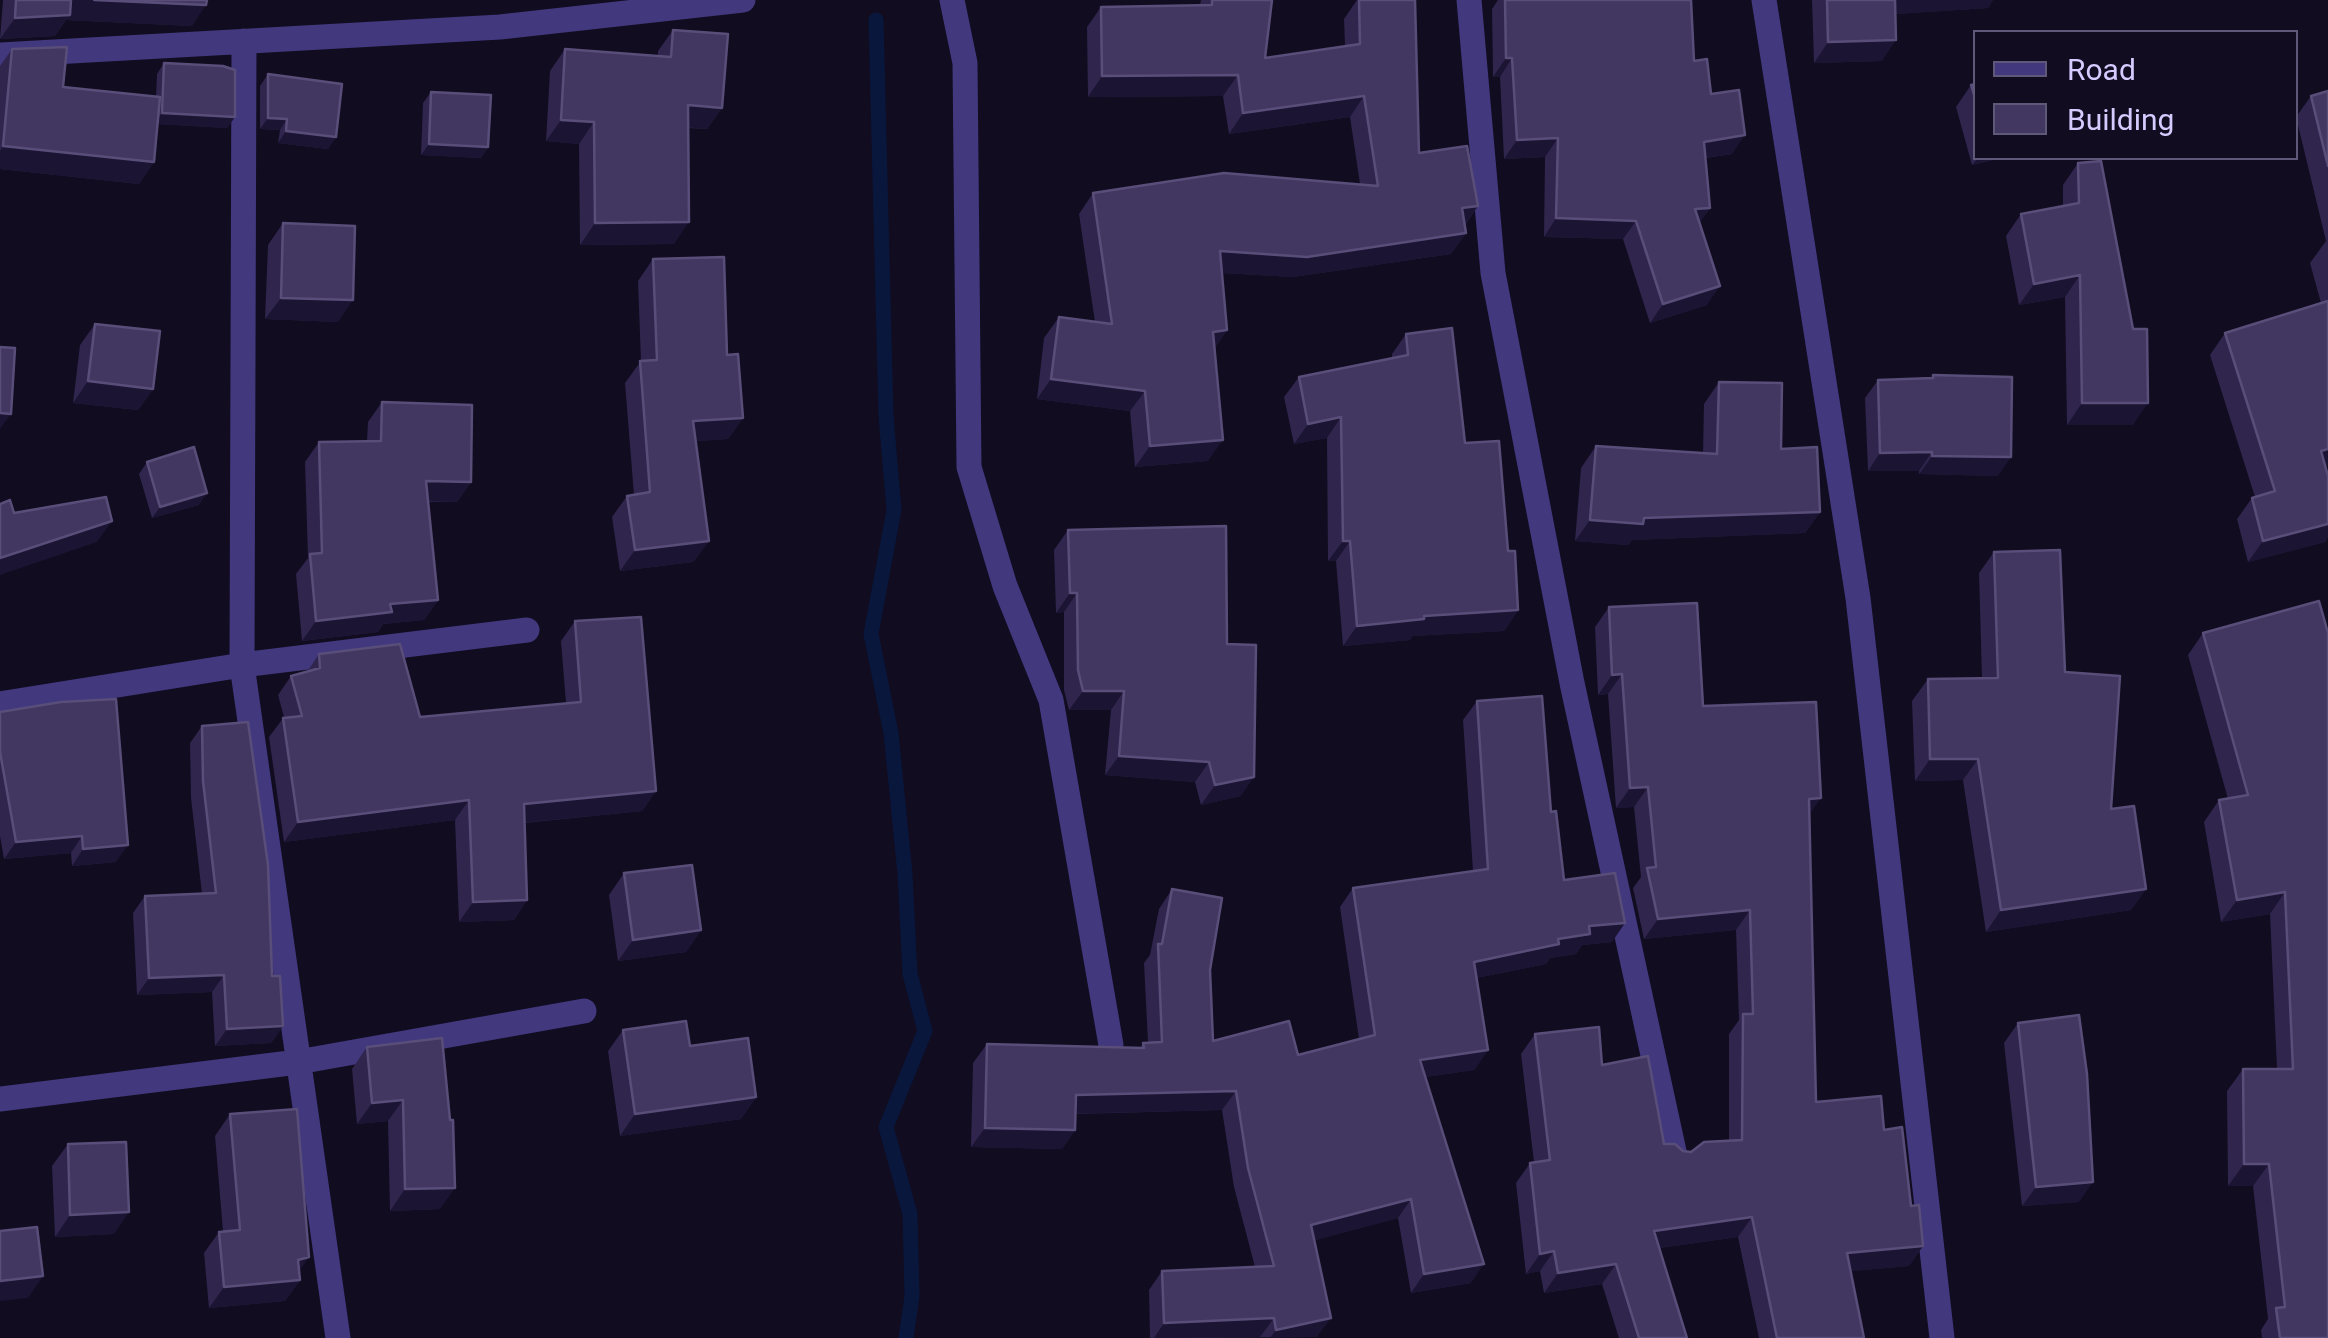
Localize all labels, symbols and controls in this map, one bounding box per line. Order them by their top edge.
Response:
legend [1973,30,2298,160]
text: Road [2067,52,2136,87]
text: Building [2067,102,2174,137]

